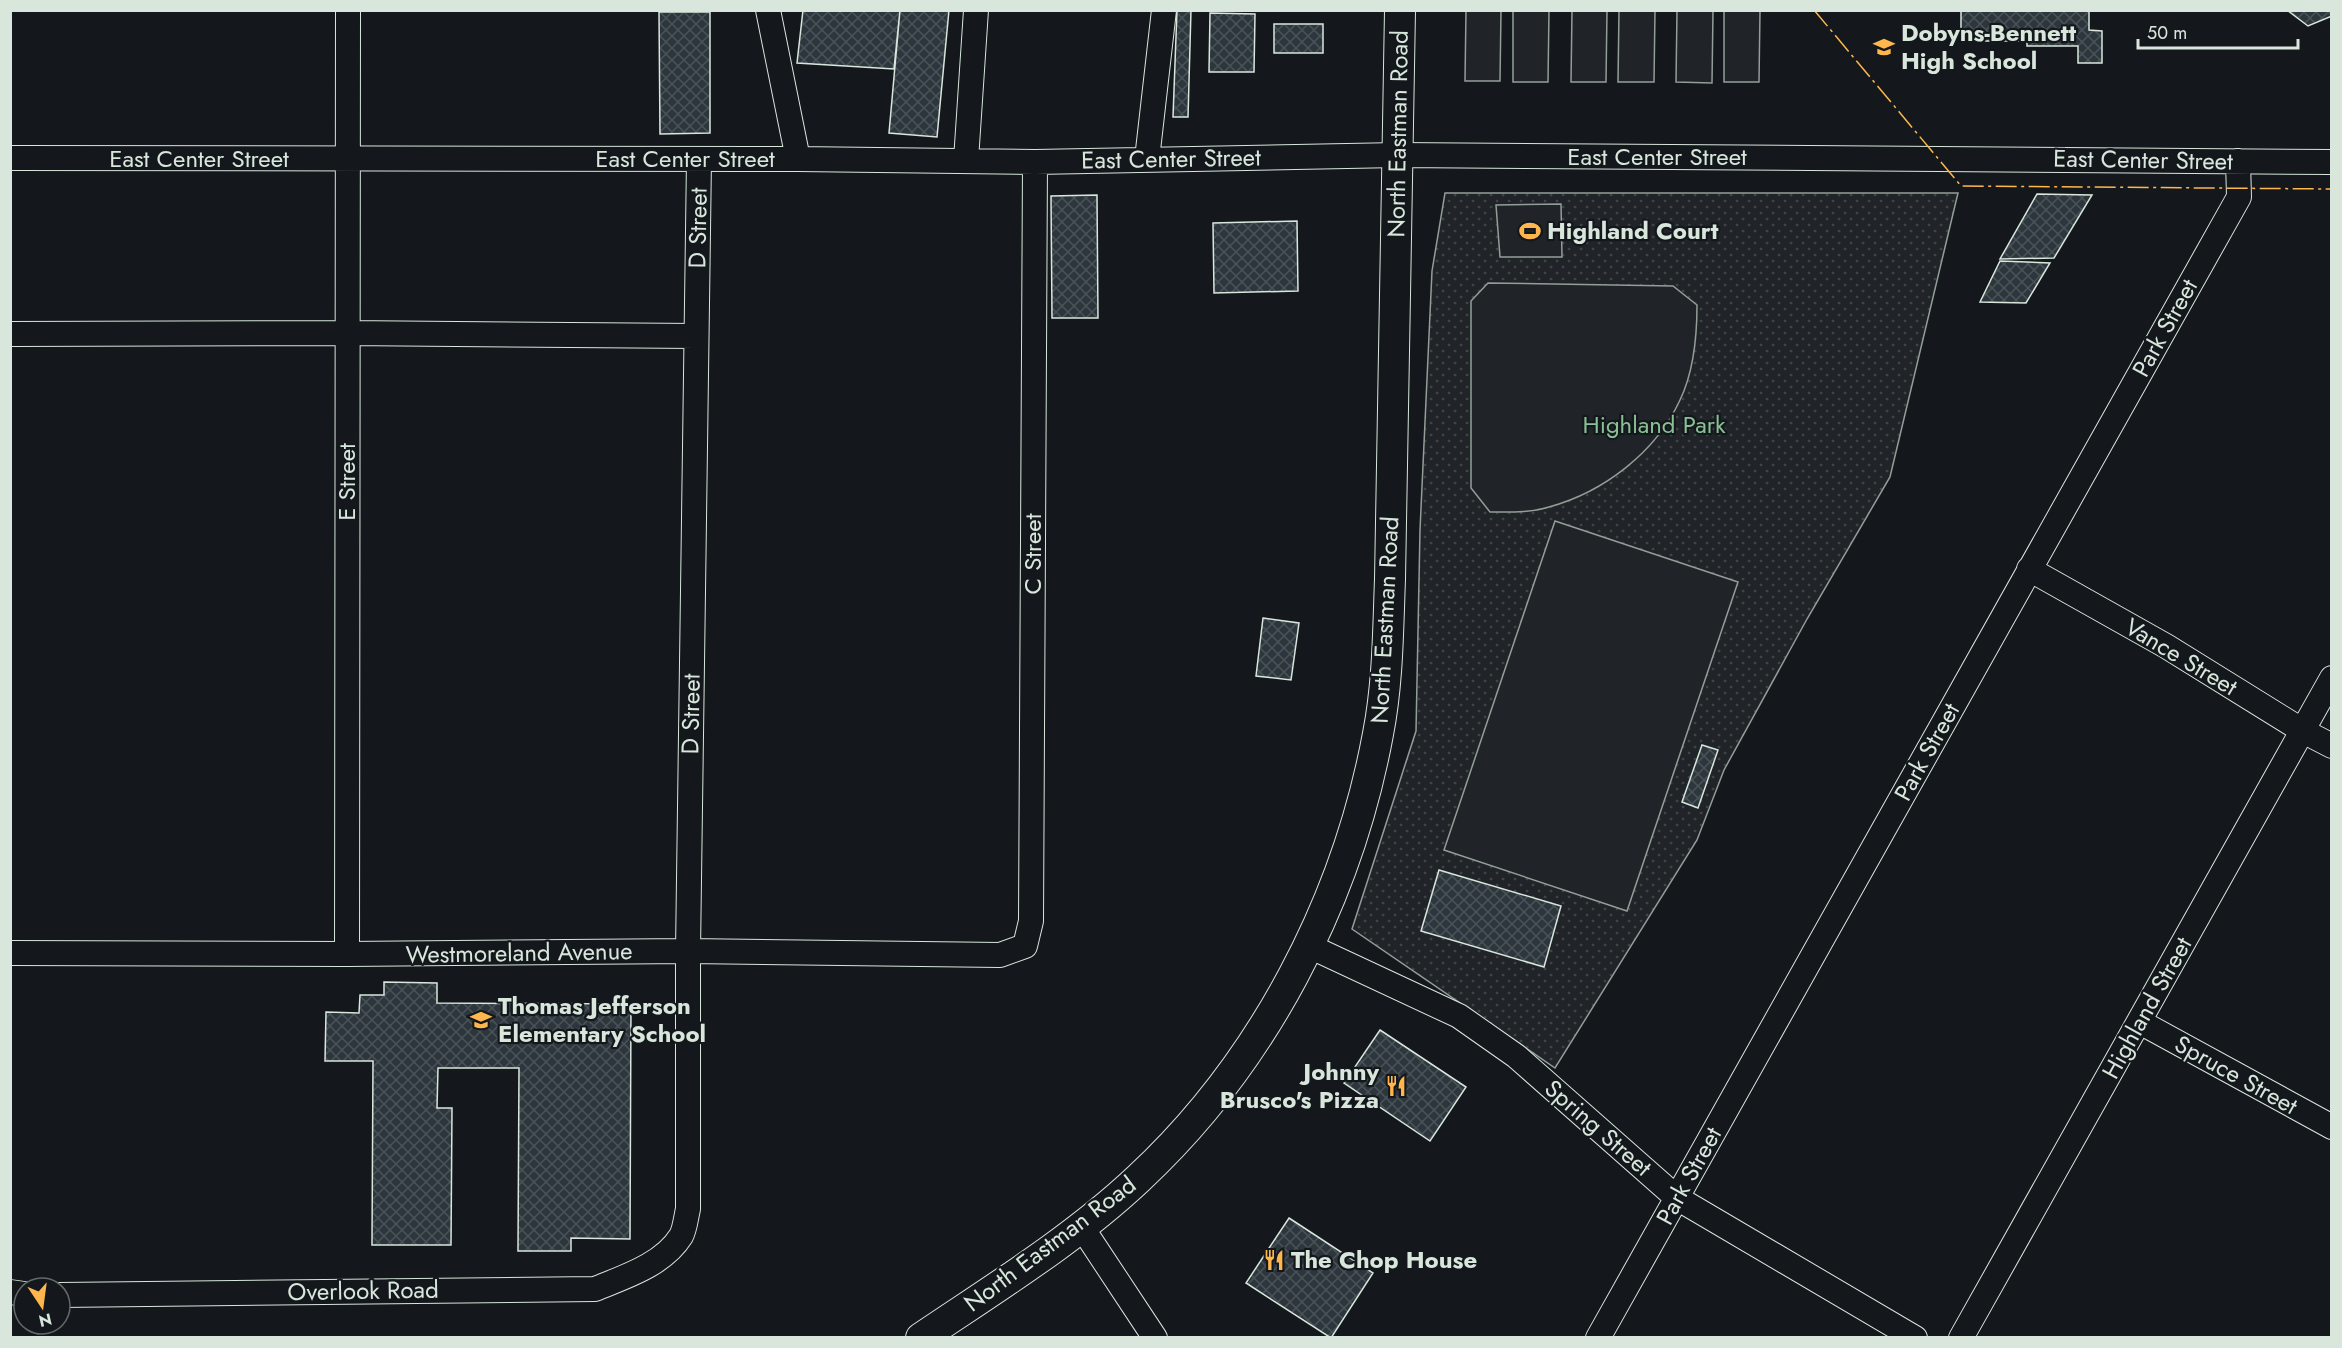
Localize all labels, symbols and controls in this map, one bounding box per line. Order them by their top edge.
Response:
scale bar [2138,12,2298,50]
place label: Dobyns-Bennett High School [1901,15,2076,78]
text: 50 m [2147,20,2187,46]
street label: North Eastman Road [1378,30,1417,238]
school or university icon: Dobyns-Bennett High School [1872,35,1896,59]
street label: East Center Street [1081,139,1261,178]
street label: East Center Street [1567,139,1747,174]
street label: East Center Street [2053,140,2233,179]
street label: East Center Street [109,141,289,176]
street label: East Center Street [595,141,775,176]
street label: D Street [679,187,716,269]
place label: Highland Court [1547,213,1719,248]
sports icon: Highland Court [1518,219,1542,243]
street label: Park Street [2123,272,2206,383]
park label: Highland Park [1583,407,1726,442]
street label: E Street [329,443,364,521]
street label: C Street [1015,513,1050,594]
street label: North Eastman Road [1362,515,1407,725]
street label: Vance Street [2118,609,2244,704]
street label: D Street [672,673,709,755]
street label: Park Street [1885,696,1968,807]
street label: Highland Street [2093,930,2200,1085]
street label: Westmoreland Avenue [405,933,633,972]
place label: Thomas Jefferson Elementary School [498,988,706,1051]
school or university icon: Thomas Jefferson Elementary School [469,1008,493,1032]
street label: Spruce Street [2168,1026,2304,1123]
place label: Johnny Brusco's Pizza [1220,1054,1379,1117]
street label: Spring Street [1537,1071,1660,1184]
restaurant icon: Johnny Brusco's Pizza [1384,1074,1408,1098]
street label: Park Street [1647,1120,1730,1231]
street label: North Eastman Road [956,1167,1143,1320]
place label: The Chop House [1291,1242,1477,1277]
restaurant icon: The Chop House [1262,1248,1286,1272]
street label: Overlook Road [287,1272,439,1309]
north arrow [12,1276,72,1336]
text: N [36,1307,54,1333]

